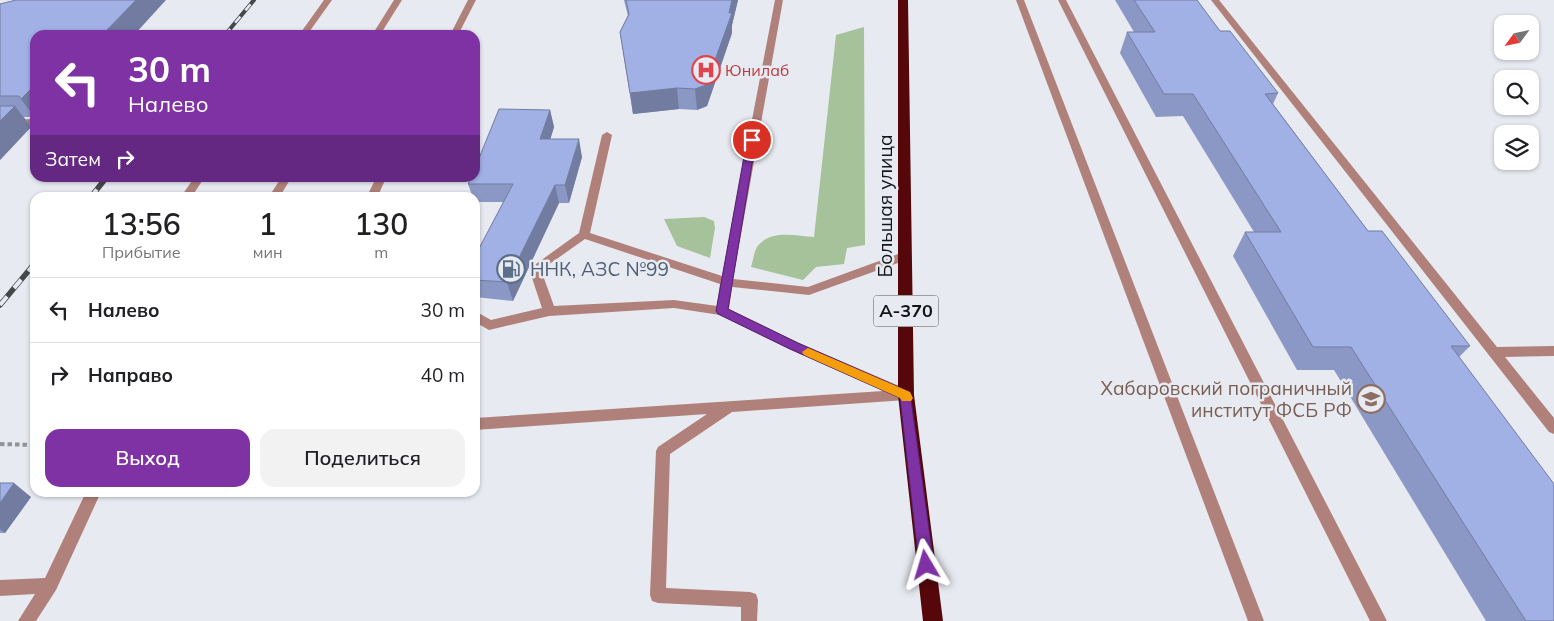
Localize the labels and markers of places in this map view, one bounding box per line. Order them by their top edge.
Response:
hospital icon: Юнилаб [691,55,721,85]
place label: Юнилаб [725,60,789,80]
pin [731,119,773,161]
fuel station icon: ННК, АЗС №99 [496,254,526,284]
place label: ННК, АЗС №99 [530,257,669,281]
place label: Хабаровский пограничный институт ФСБ РФ [1101,376,1352,422]
school or university icon: Хабаровский пограничный институт ФСБ РФ [1356,384,1386,414]

